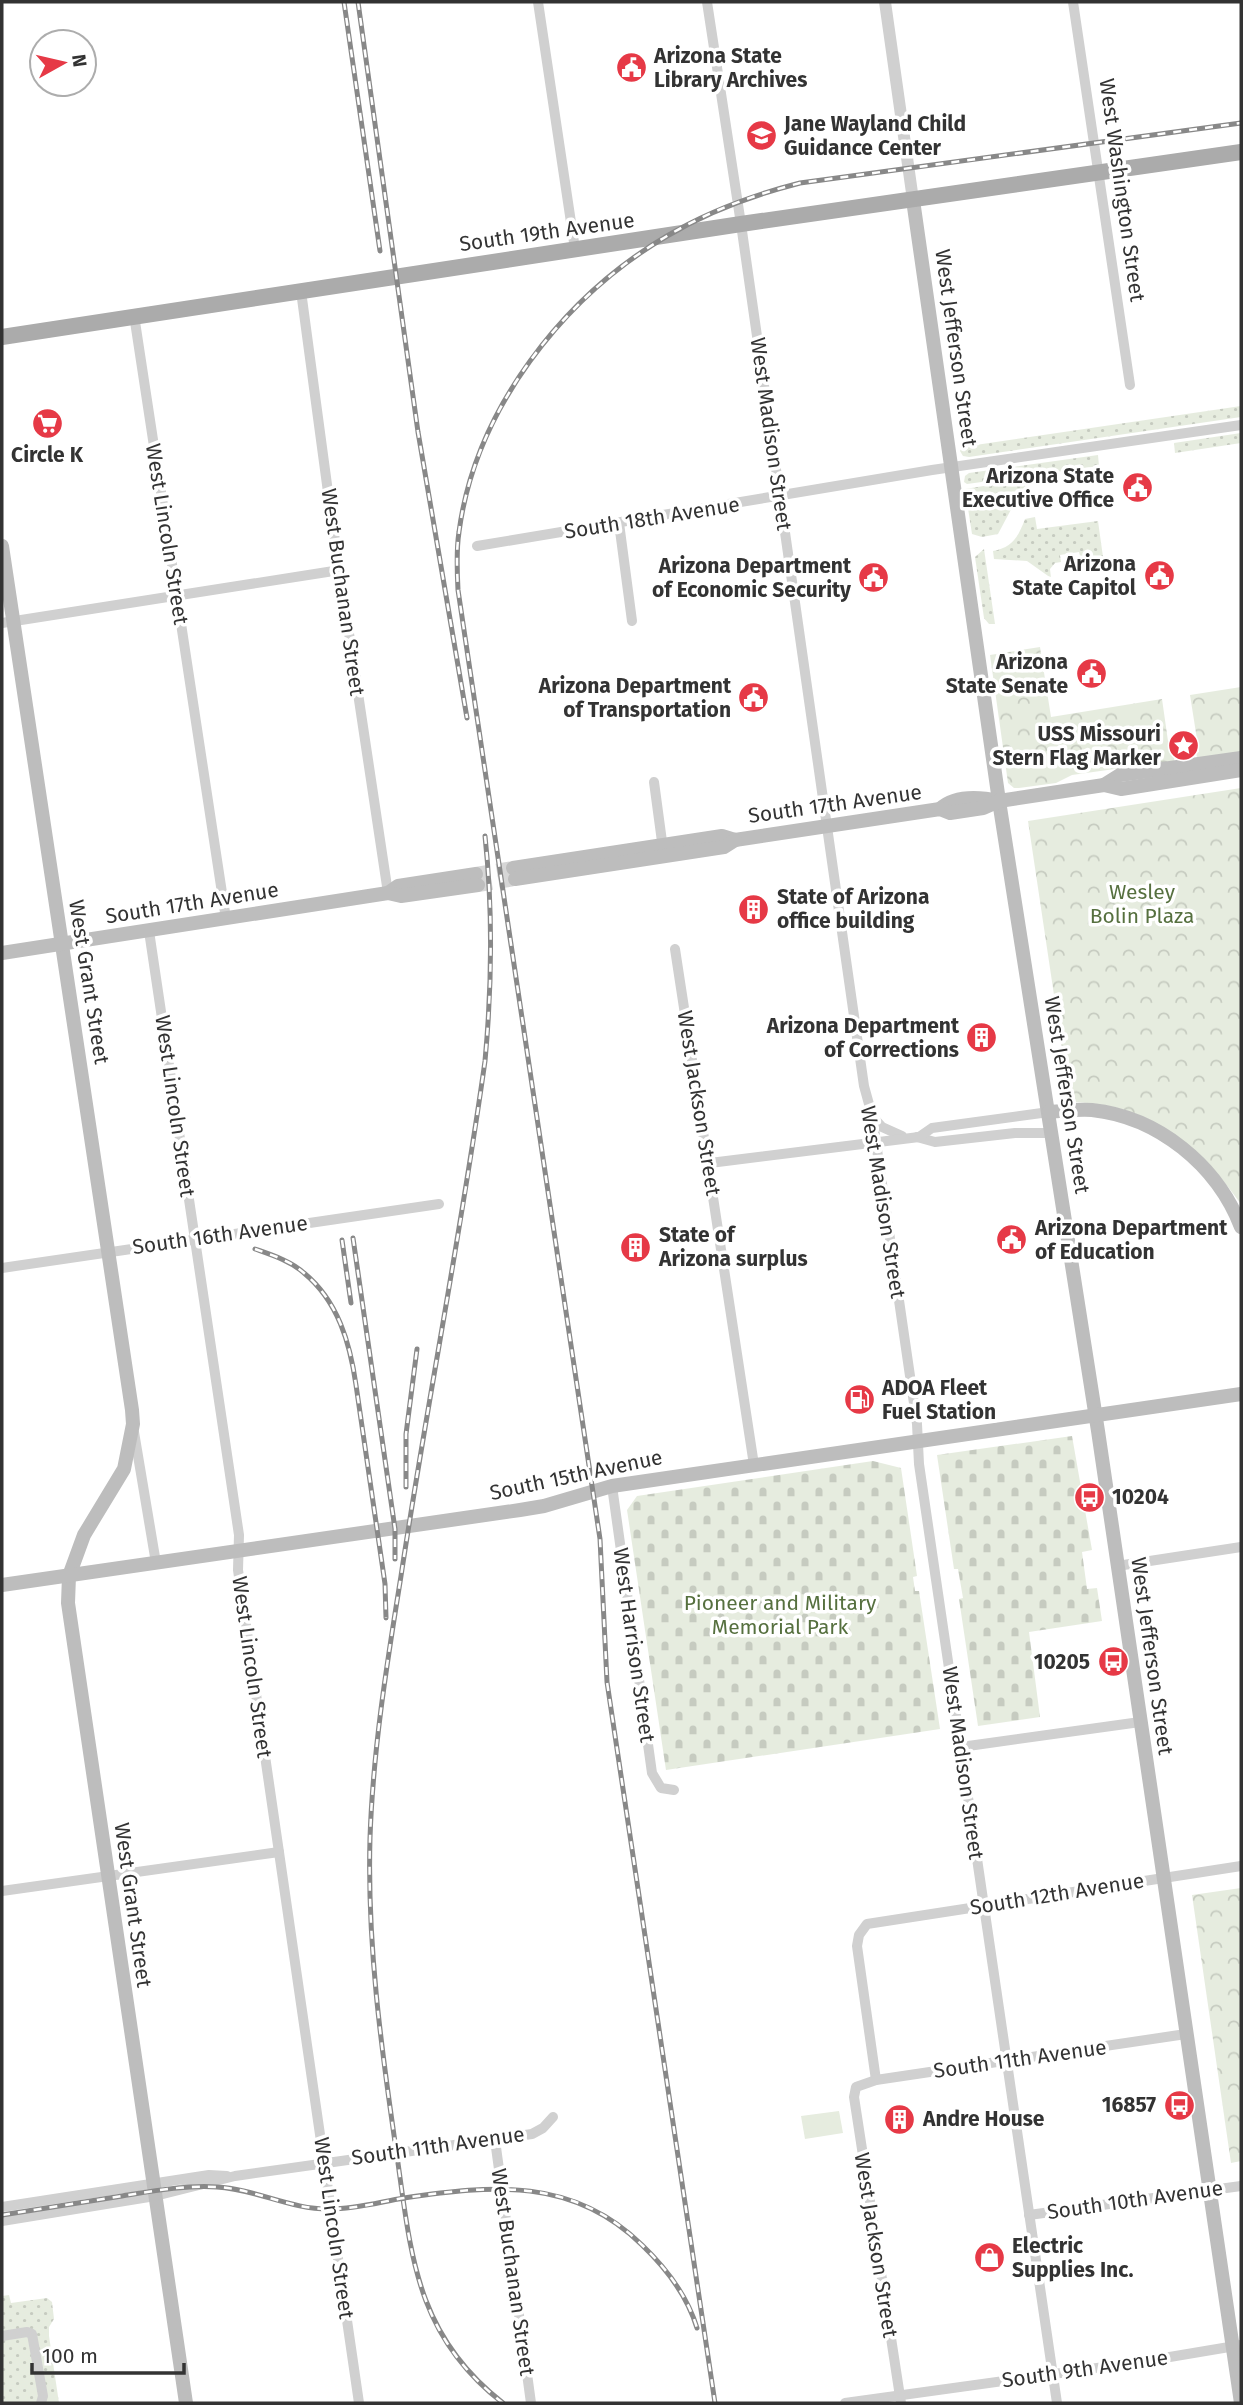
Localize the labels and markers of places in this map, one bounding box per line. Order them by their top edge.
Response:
place label: Arizona State Library Archives [653,43,807,93]
public building icon: Arizona State Library Archives [614,51,648,85]
place label: Jane Wayland Child Guidance Center [783,111,966,161]
school or university icon: Jane Wayland Child Guidance Center [744,119,778,153]
supermarket icon: Circle K [30,406,64,440]
place label: Circle K [11,442,84,468]
place label: Arizona State Executive Office [962,463,1114,513]
public building icon: Arizona State Executive Office [1120,471,1154,505]
place label: Arizona State Capitol [1012,551,1137,601]
place label: Arizona Department of Economic Security [652,553,852,603]
public building icon: Arizona State Capitol [1142,559,1176,593]
public building icon: Arizona Department of Economic Security [857,561,891,595]
place label: Arizona State Senate [946,649,1068,699]
public building icon: Arizona State Senate [1074,657,1108,691]
place label: Arizona Department of Transportation [538,673,732,723]
public building icon: Arizona Department of Transportation [737,681,771,715]
place label: USS Missouri Stern Flag Marker [992,721,1162,771]
place icon: USS Missouri Stern Flag Marker [1167,729,1201,763]
place label: State of Arizona office building [777,884,929,934]
building icon: State of Arizona office building [737,892,771,926]
place label: Arizona Department of Corrections [766,1013,960,1063]
building icon: Arizona Department of Corrections [965,1021,999,1055]
place label: Arizona Department of Education [1034,1215,1228,1265]
place label: State of Arizona surplus [658,1222,808,1272]
public building icon: Arizona Department of Education [995,1223,1029,1257]
building icon: State of Arizona surplus [619,1230,653,1264]
place label: ADOA Fleet Fuel Station [881,1375,996,1425]
fuel station icon: ADOA Fleet Fuel Station [842,1383,876,1417]
bus stop icon: 10204 [1072,1480,1106,1514]
place label: 10204 [1112,1484,1169,1510]
bus stop icon: 10205 [1096,1645,1130,1679]
place label: 10205 [1034,1649,1090,1675]
bus stop icon: 16857 [1162,2088,1196,2122]
place label: 16857 [1102,2092,1156,2118]
building icon: Andre House [883,2102,917,2136]
place label: Andre House [922,2106,1045,2132]
place label: Electric Supplies Inc. [1012,2233,1134,2283]
shop icon: Electric Supplies Inc. [972,2241,1006,2275]

